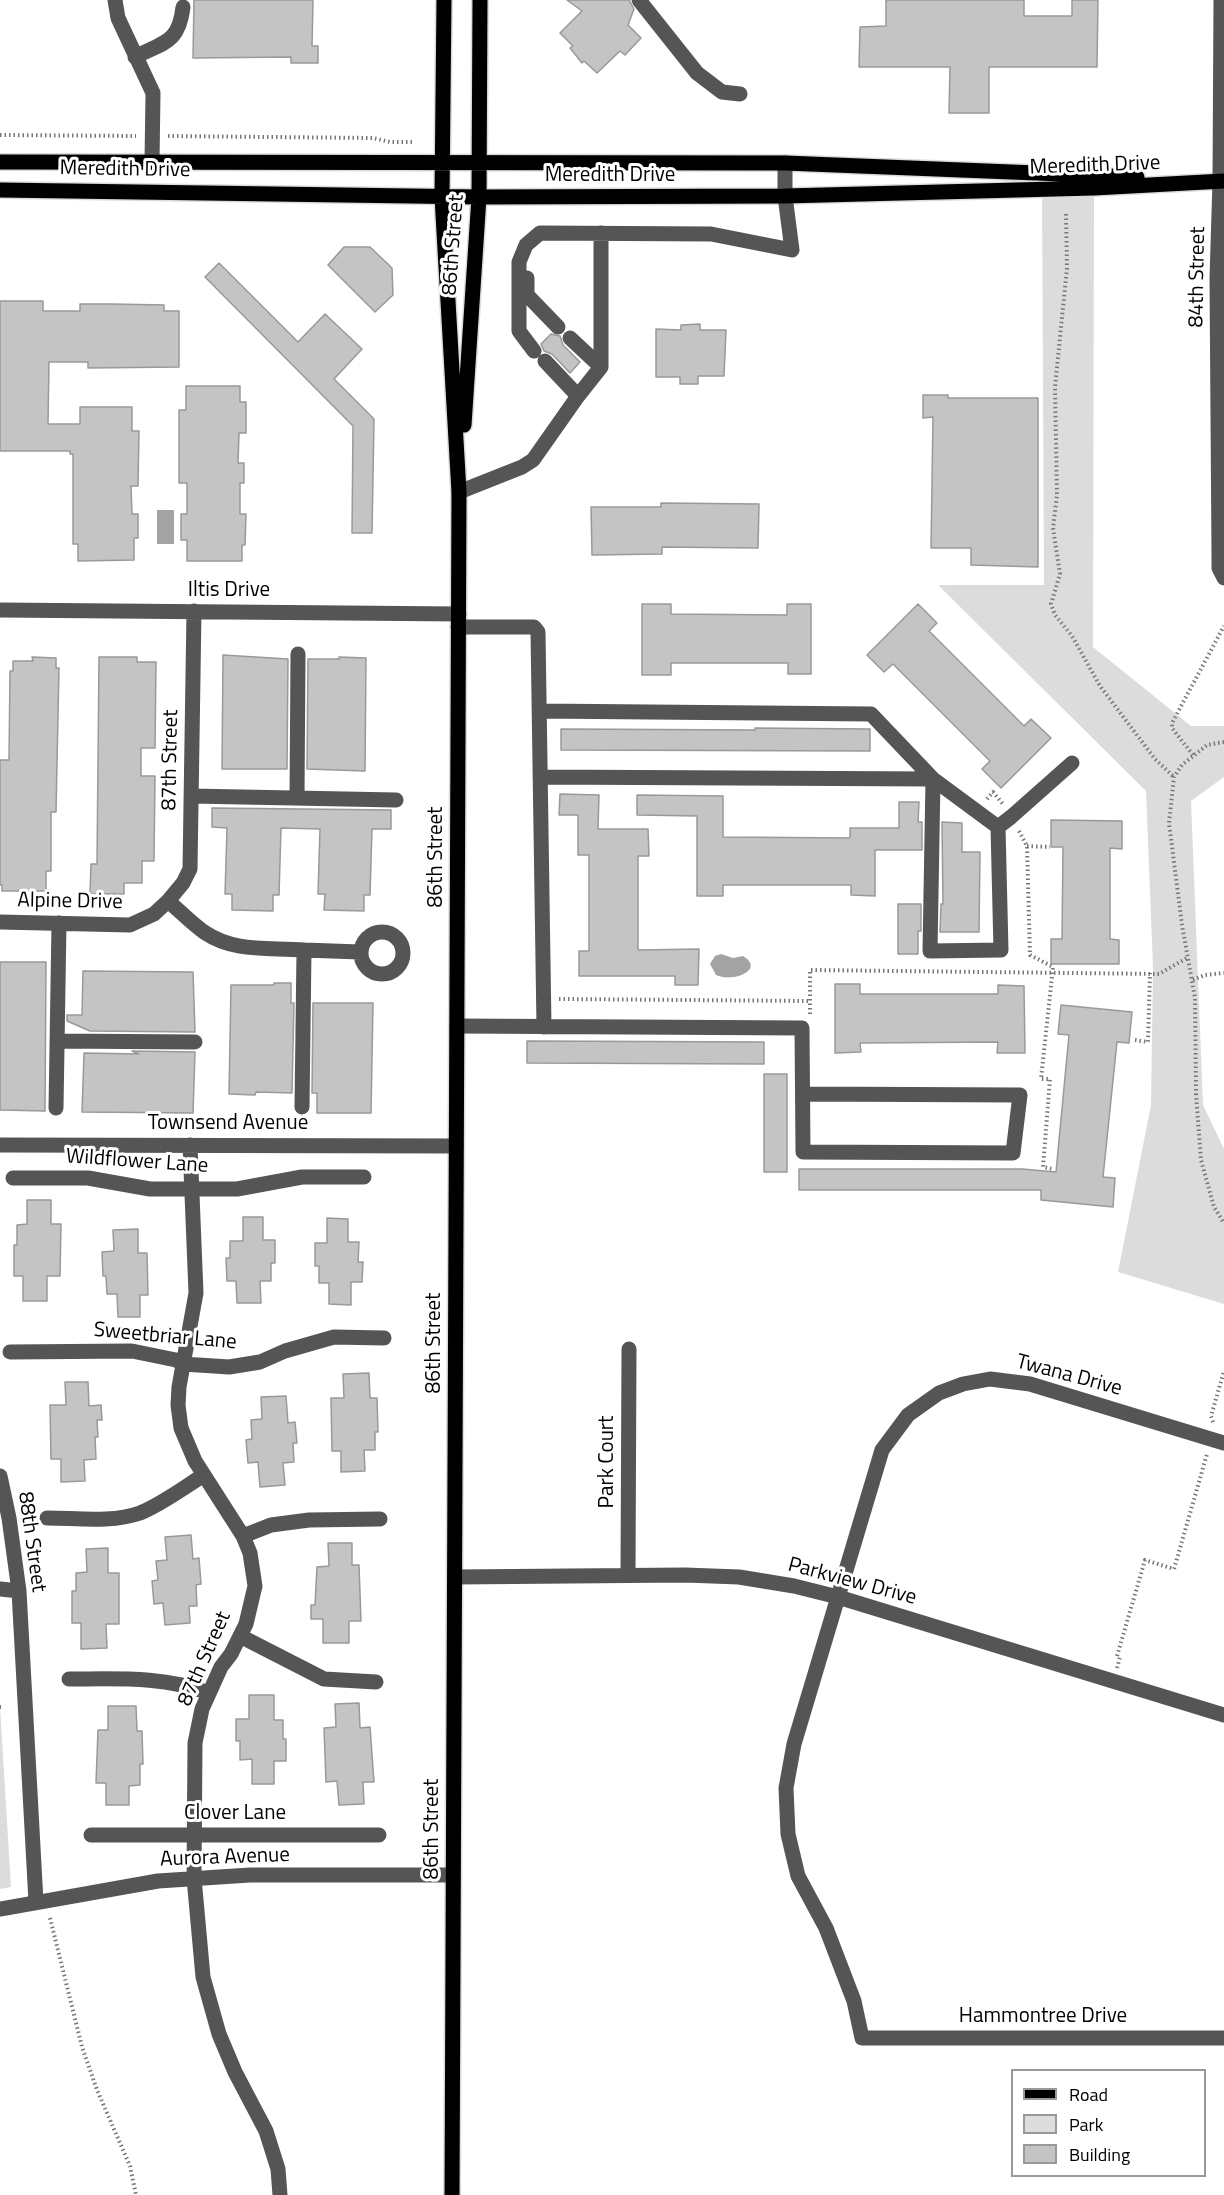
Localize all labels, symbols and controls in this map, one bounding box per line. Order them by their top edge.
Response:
street label: Meredith Drive [1029,151,1161,181]
street label: Meredith Drive [59,156,191,184]
street label: Meredith Drive [545,163,675,189]
street label: 86th Street [438,194,470,296]
street label: 84th Street [1185,226,1211,328]
street label: Iltis Drive [188,578,270,604]
street label: 87th Street [158,709,184,811]
street label: 86th Street [424,807,450,907]
street label: Alpine Drive [17,888,123,916]
street label: Townsend Avenue [148,1111,308,1137]
street label: Wildflower Lane [65,1144,209,1180]
street label: 86th Street [422,1293,448,1393]
street label: Sweetbriar Lane [92,1318,238,1356]
street label: Twana Drive [1013,1350,1125,1402]
street label: Park Court [595,1416,621,1508]
street label: 88th Street [11,1490,51,1594]
street label: Parkview Drive [785,1553,919,1611]
street label: 87th Street [173,1608,237,1710]
street label: 86th Street [420,1779,446,1879]
street label: Clover Lane [184,1801,286,1827]
street label: Aurora Avenue [160,1843,290,1873]
street label: Hammontree Drive [959,2004,1127,2030]
legend [1011,2069,1206,2177]
text: Road [1069,2081,1108,2108]
text: Park [1069,2111,1103,2138]
text: Building [1069,2141,1130,2168]

